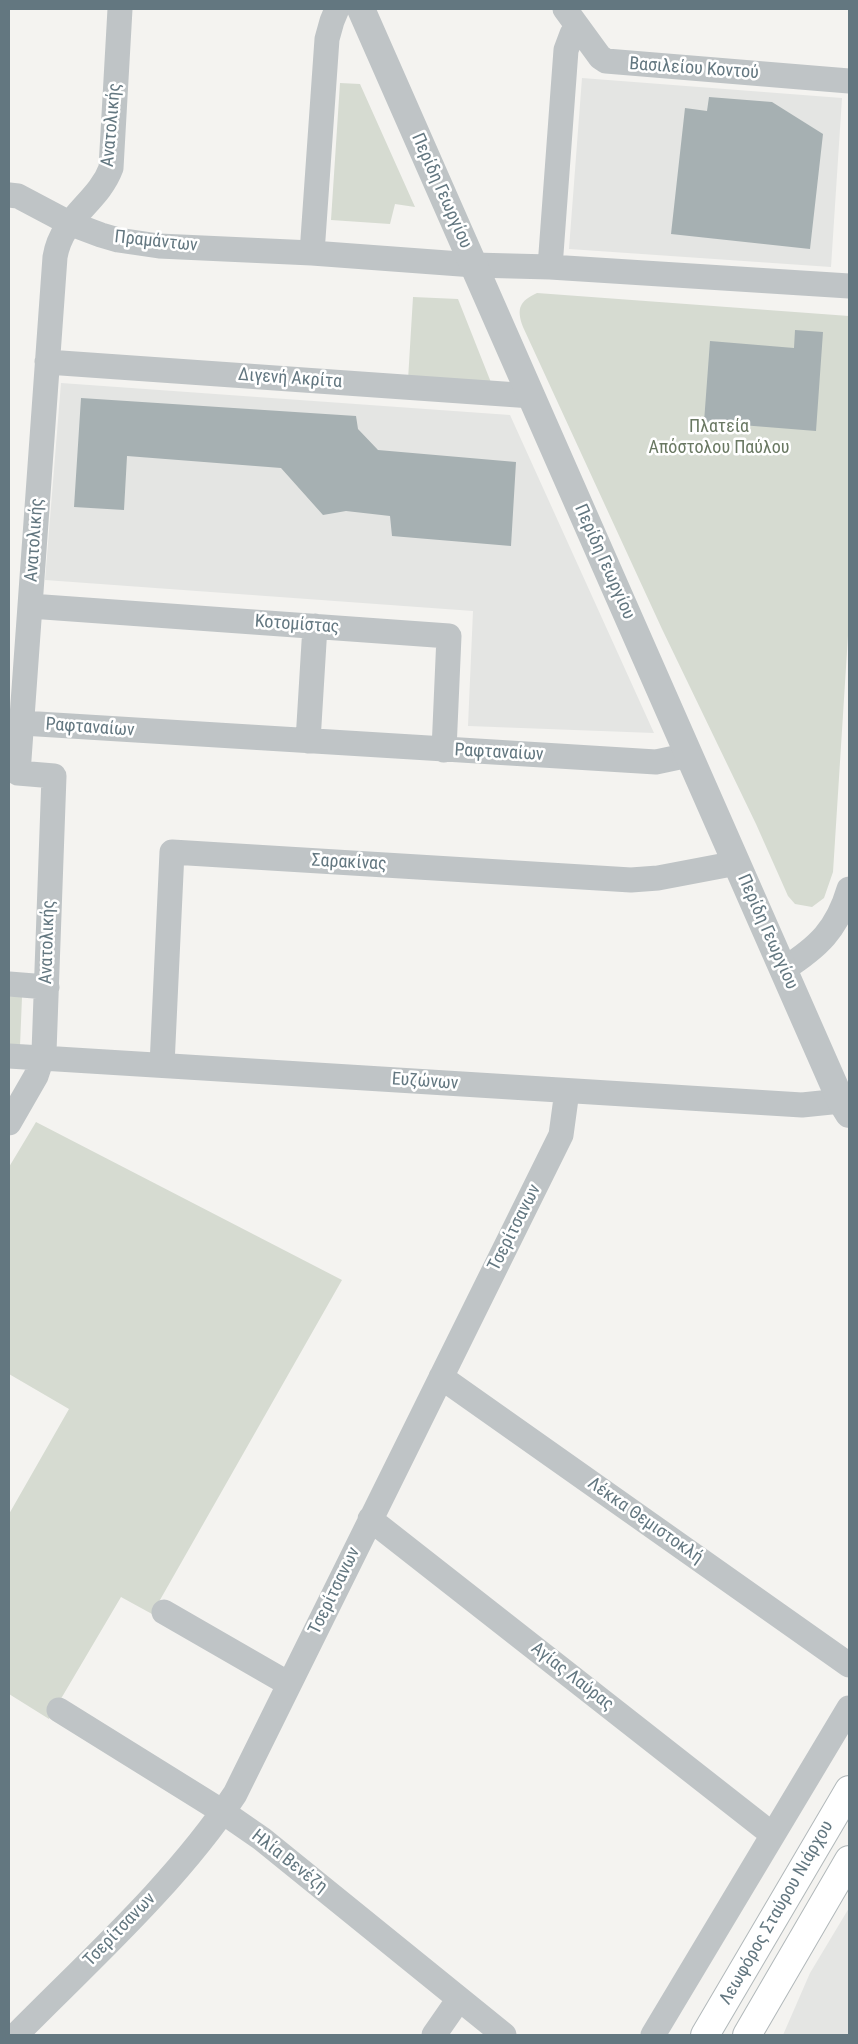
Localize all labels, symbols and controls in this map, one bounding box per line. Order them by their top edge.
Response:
street label: Βασιλείου Κοντού [629,54,759,84]
street label: Ανατολικής [98,82,126,168]
street label: Περίδη Γεωργίου [406,130,476,252]
street label: Πραμάντων [113,227,199,257]
street label: Διγενή Ακρίτα [237,365,343,393]
park label: Πλατεία Απόστολου Παύλου [649,416,789,458]
street label: Ανατολικής [21,497,49,583]
street label: Περίδη Γεωργίου [569,501,639,623]
street label: Κοτομίστας [254,611,340,639]
street label: Ραφταναίων [45,714,135,742]
street label: Ραφταναίων [454,740,544,766]
street label: Σαρακίνας [311,850,387,876]
street label: Περίδη Γεωργίου [732,871,802,993]
street label: Ανατολικής [36,900,60,984]
street label: Ευζώνων [391,1069,459,1095]
street label: Τσερίτσανων [484,1181,546,1275]
street label: Λέκκα Θεμιστοκλή [583,1473,707,1569]
street label: Τσερίτσανων [305,1544,365,1638]
street label: Αγίας Λαύρας [526,1638,618,1716]
street label: Λεωφόρος Σταύρου Νιάρχου [715,1817,839,2009]
street label: Ηλία Βενέζη [247,1826,331,1898]
street label: Τσερίτσανων [79,1889,161,1971]

